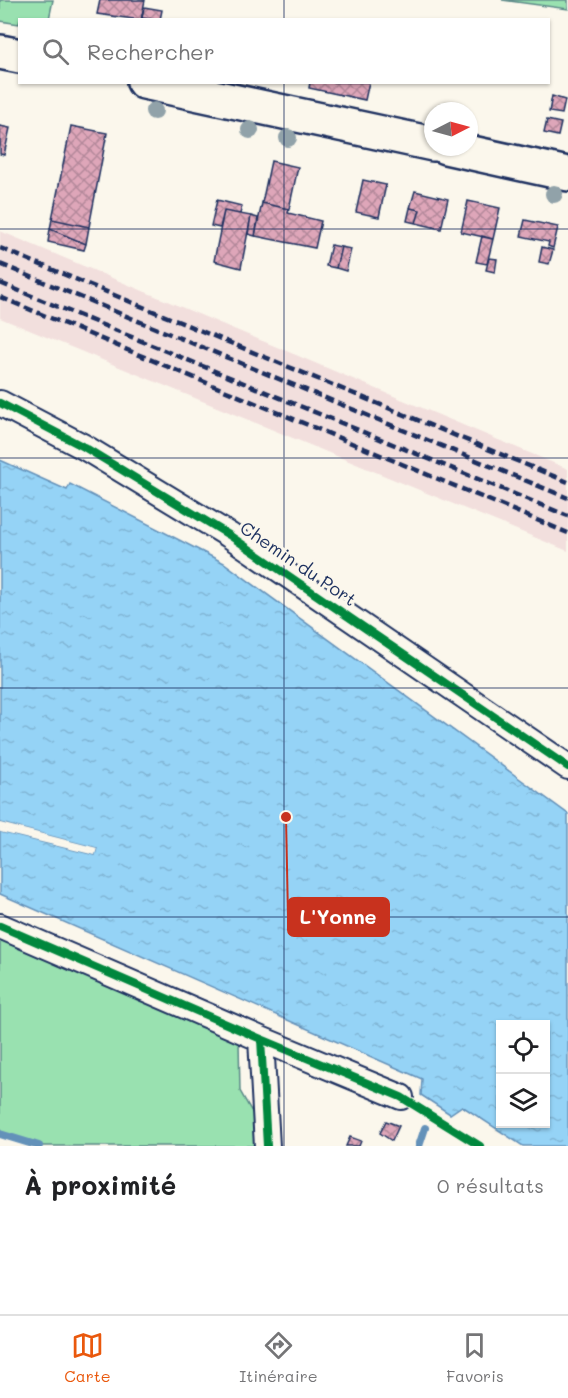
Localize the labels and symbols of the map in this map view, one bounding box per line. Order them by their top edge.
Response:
north arrow [424,102,478,156]
street label: Chemin du Port [236,515,361,611]
callout: L'Yonne [288,898,389,936]
text: L'Yonne [299,903,377,929]

